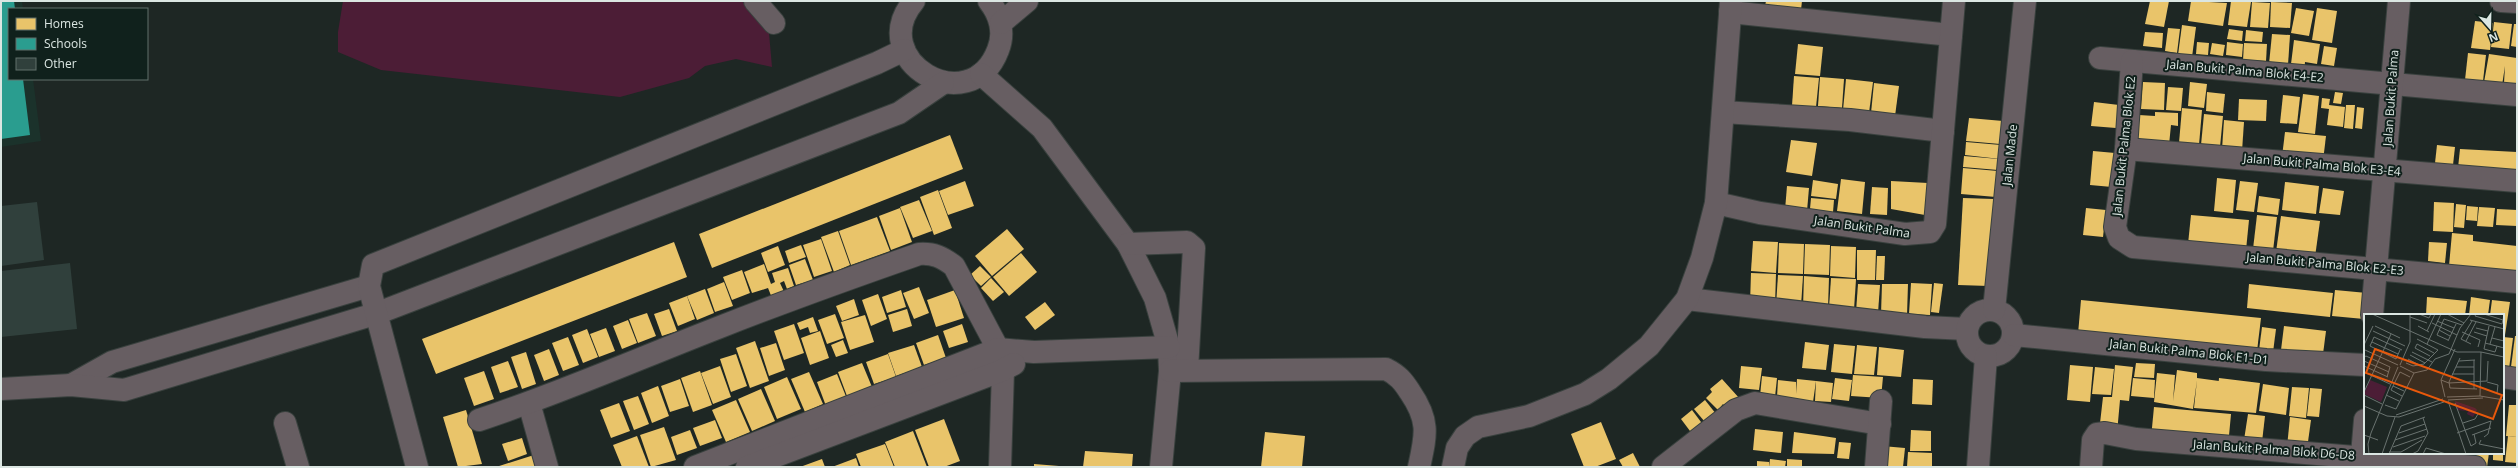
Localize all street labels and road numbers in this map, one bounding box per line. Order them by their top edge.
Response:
street label: Jalan Bukit Palma [2379,49,2402,148]
street label: Jalan Bukit Palma Blok E4-E2 [2165,55,2325,86]
street label: Jalan Bukit Palma Blok E2 [2108,75,2139,218]
street label: Jalan Made [1998,123,2021,187]
street label: Jalan Bukit Palma Blok E3-E4 [2242,149,2402,180]
street label: Jalan Bukit Palma [1812,211,1911,242]
street label: Jalan Bukit Palma Blok E2-E3 [2245,248,2405,279]
street label: Jalan Bukit Palma Blok E1-D1 [2108,335,2270,368]
street label: Jalan Bukit Palma Blok D6-D8 [2192,435,2356,464]

